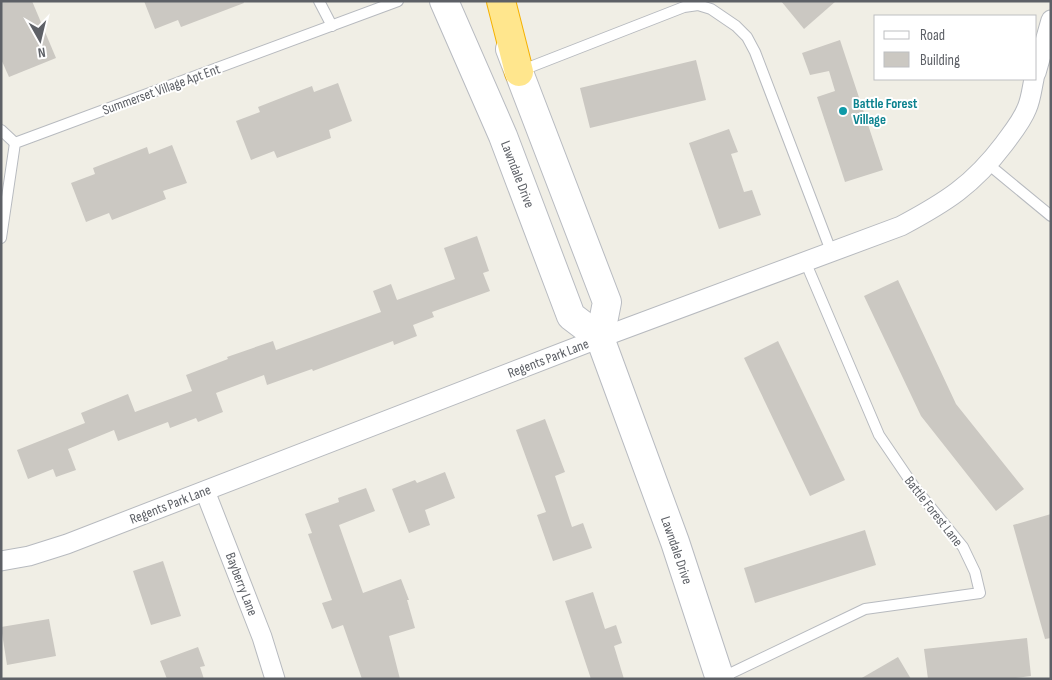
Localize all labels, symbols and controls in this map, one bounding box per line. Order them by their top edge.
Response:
north arrow [15,15,65,65]
legend [874,15,1037,80]
text: Road [920,26,945,45]
text: N [37,43,47,61]
text: Building [920,51,960,70]
street label: Summerset Village Apt Ent [100,60,222,119]
place label: Battle Forest Village [853,95,918,128]
marker: Battle Forest Village [837,105,849,117]
street label: Lawndale Drive [497,138,538,210]
street label: Regents Park Lane [505,335,591,382]
street label: Battle Forest Lane [901,473,966,550]
street label: Regents Park Lane [127,481,213,528]
street label: Lawndale Drive [657,514,696,586]
street label: Bayberry Lane [222,550,261,618]

